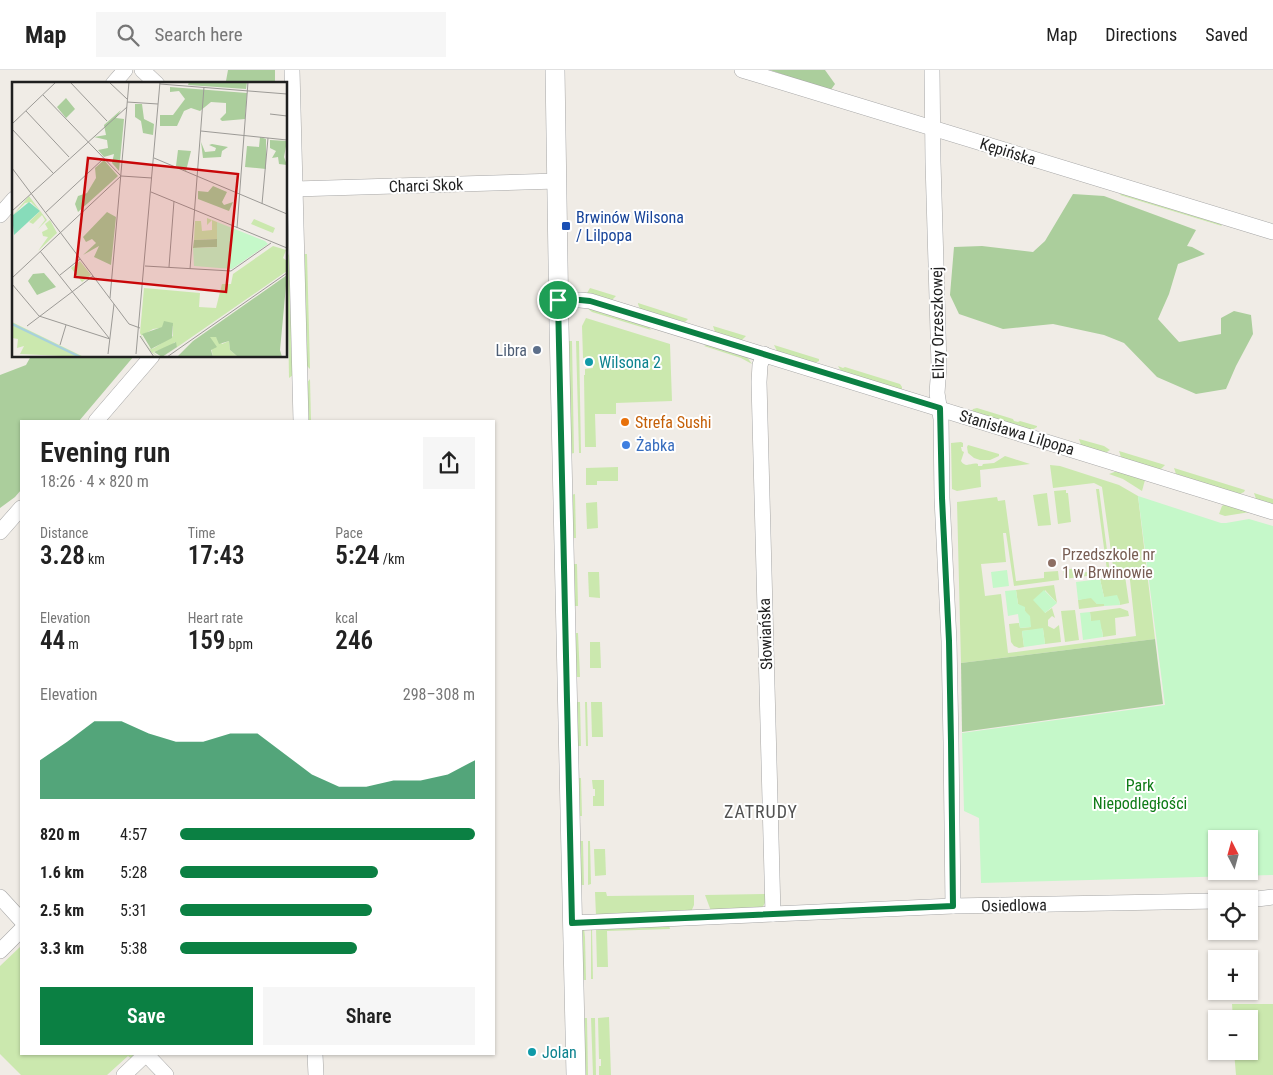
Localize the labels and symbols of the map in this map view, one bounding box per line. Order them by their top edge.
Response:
inset map [12,82,288,358]
street label: Kępińska [978,134,1038,169]
street label: Charci Skok [388,175,464,196]
place label: Brwinów Wilsona / Lilpopa [576,208,684,245]
marker: Brwinów Wilsona / Lilpopa [560,220,572,232]
street label: Elizy Orzeszkowej [927,267,948,379]
pin [537,279,579,321]
place label: Libra [496,341,527,360]
marker: Libra [531,344,543,356]
place label: Wilsona 2 [599,353,661,372]
marker: Wilsona 2 [583,356,595,368]
street label: Stanisława Lilpopa [957,406,1077,459]
place label: Strefa Sushi [635,413,711,432]
marker: Strefa Sushi [619,416,631,428]
place label: Żabka [636,436,675,455]
marker: Żabka [620,439,632,451]
place label: Przedszkole nr 1 w Brwinowie [1062,545,1155,582]
marker: Przedszkole nr 1 w Brwinowie [1046,557,1058,569]
street label: Słowiańska [755,598,776,670]
park label: Park Niepodległości [1093,776,1187,813]
district label: ZATRUDY [724,801,798,822]
north arrow [1208,830,1258,880]
street label: Osiedlowa [981,895,1047,916]
place label: Jolan [542,1043,577,1062]
marker: Jolan [526,1046,538,1058]

